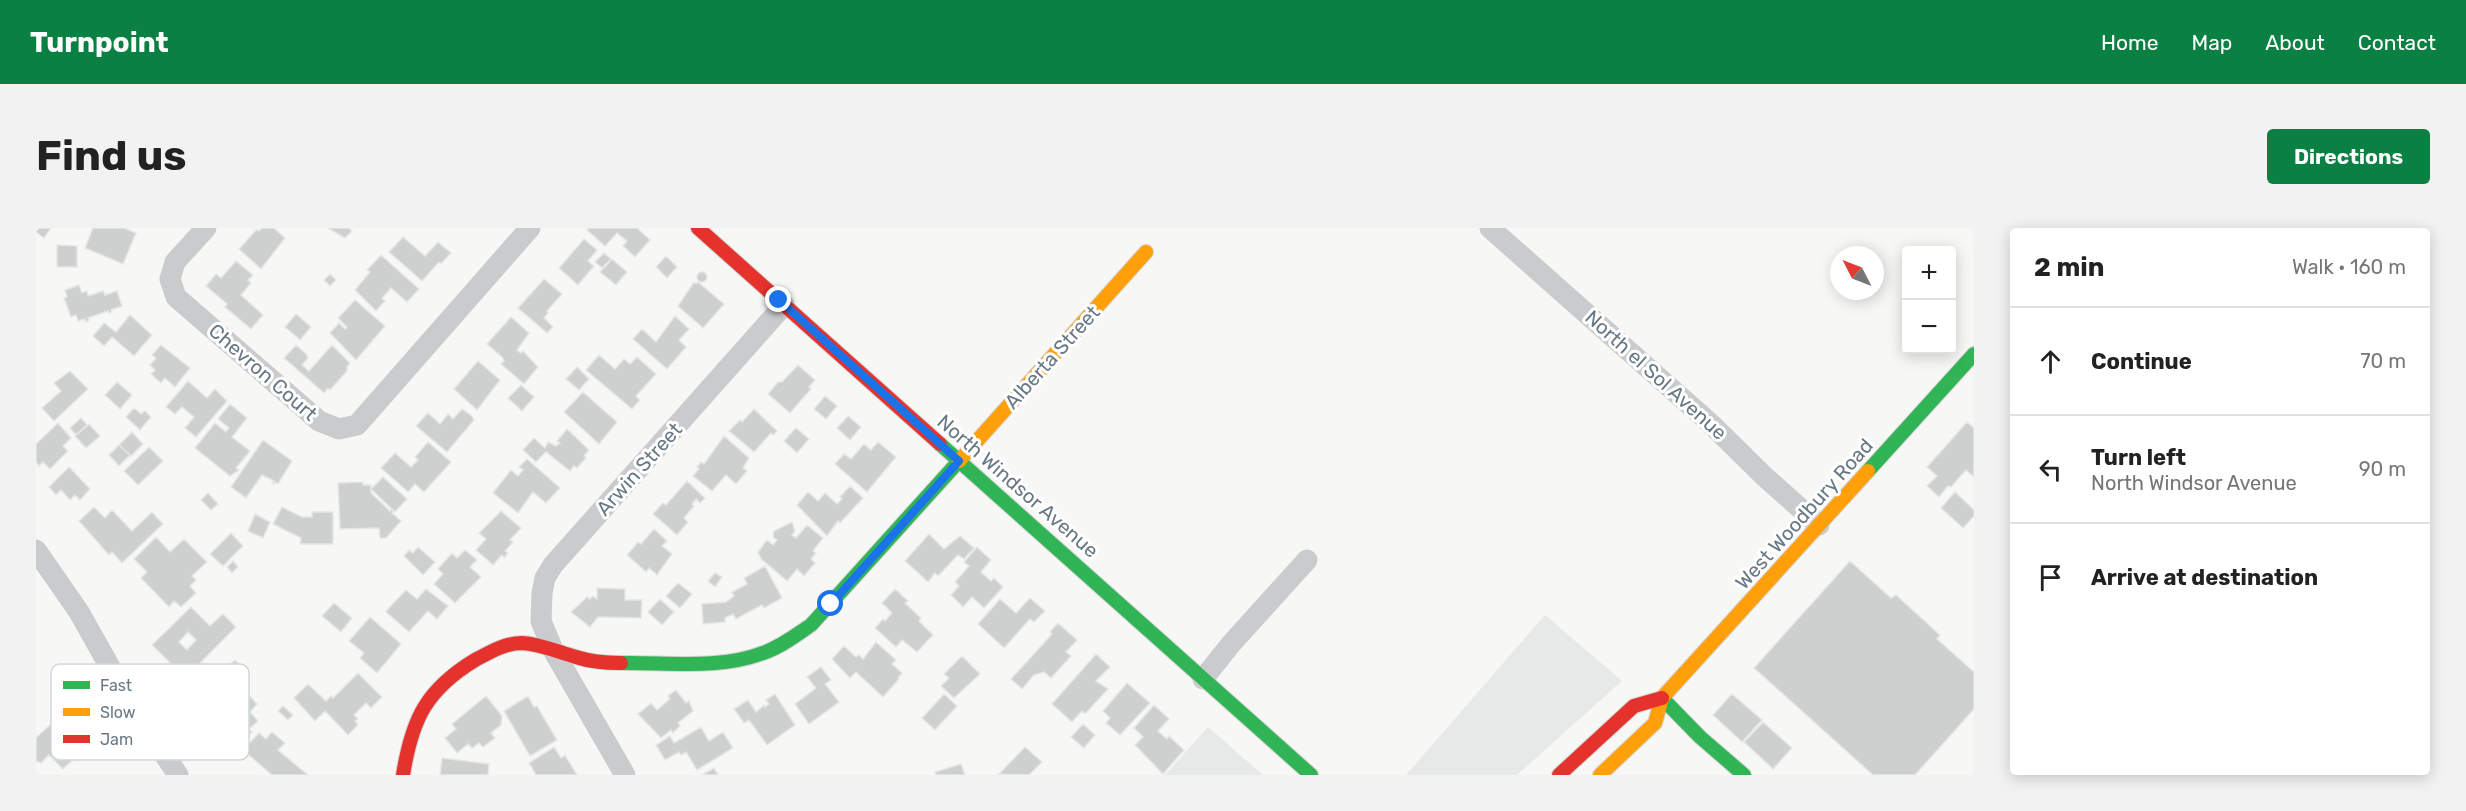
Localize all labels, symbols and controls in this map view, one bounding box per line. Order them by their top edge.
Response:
text: Turnpoint [30,26,169,59]
text: Home [2101,30,2158,55]
text: Map [2191,30,2232,55]
text: About [2265,30,2325,55]
text: Contact [2358,30,2436,55]
button: Directions [2267,129,2430,184]
text: Find us [36,131,187,181]
north arrow [1830,246,1884,300]
map controls [1902,246,1956,354]
button: + [1902,246,1956,300]
text: 2 min [2034,252,2104,283]
text: Walk · 160 m [2292,255,2406,279]
route end [765,286,791,312]
street label: Alberta Street [999,300,1105,414]
button: − [1902,300,1956,354]
street label: North el Sol Avenue [1580,305,1732,445]
street label: Chevron Court [204,318,322,426]
icon: ahead [2034,345,2067,378]
text: Continue [2091,348,2192,375]
text: 70 m [2360,349,2406,373]
street label: North Windsor Avenue [933,409,1103,563]
street label: Arwin Street [591,417,687,520]
street label: West Woodbury Road [1730,434,1878,594]
text: Turn left [2091,444,2186,471]
icon: left [2034,453,2067,486]
text: 90 m [2359,457,2406,481]
text: North Windsor Avenue [2091,471,2297,495]
icon: arrive [2034,561,2067,594]
text: Arrive at destination [2091,564,2318,591]
route start [817,590,843,616]
legend [51,664,249,760]
text: Fast [100,676,132,695]
text: Slow [100,703,136,722]
text: Jam [100,730,133,749]

